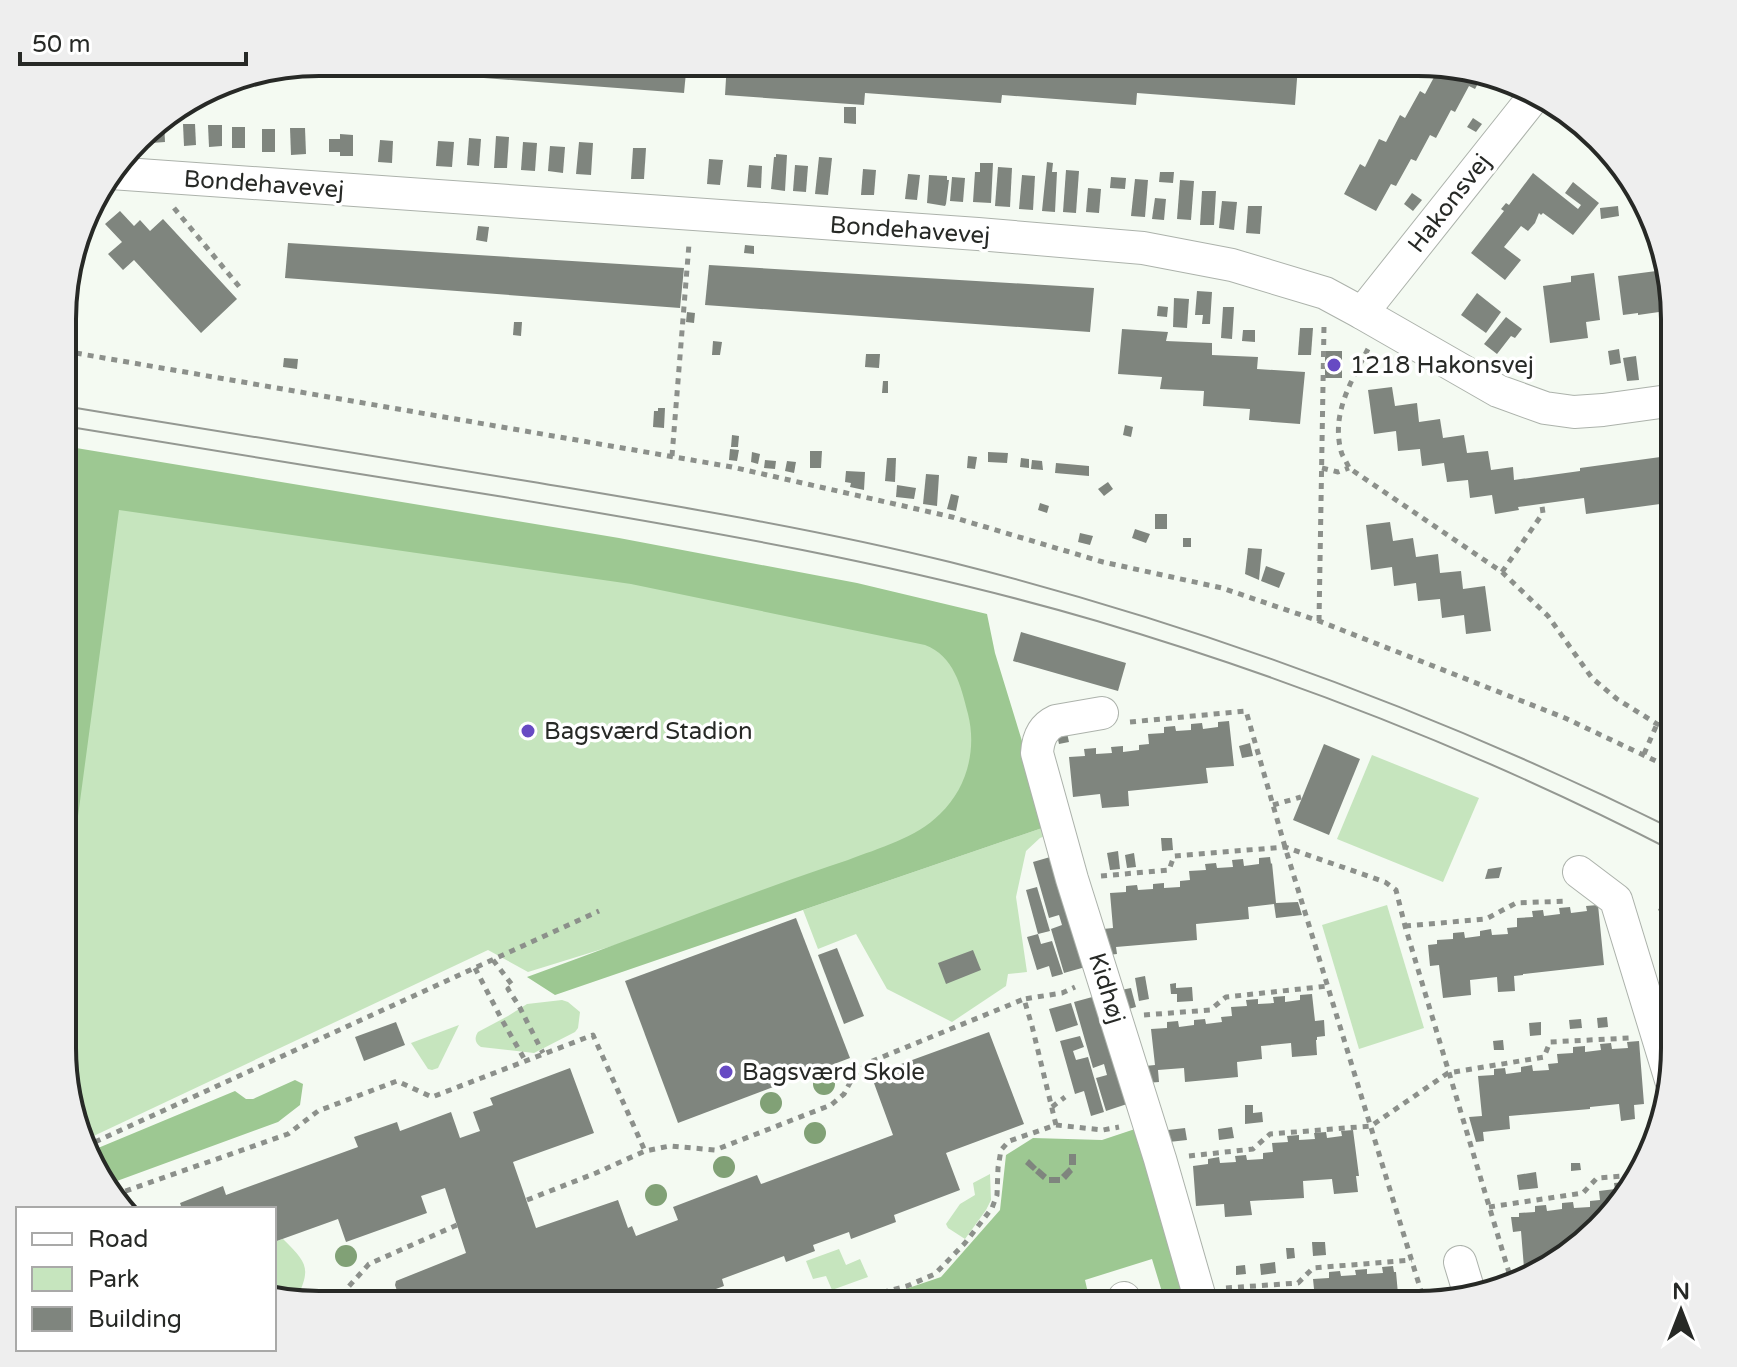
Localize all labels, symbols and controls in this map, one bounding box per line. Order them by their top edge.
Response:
scale bar [20,16,246,66]
text: 50 m [32,30,90,59]
street label: Hakonsvej [1402,148,1497,258]
street label: Bondehavevej [183,164,345,205]
street label: Bondehavevej [829,210,991,251]
place label: 1218 Hakonsvej [1350,351,1534,380]
marker: 1218 Hakonsvej [1325,356,1343,374]
place label: Bagsværd Stadion [544,717,753,746]
marker: Bagsværd Stadion [519,722,537,740]
street label: Kidhøj [1082,949,1131,1027]
place label: Bagsværd Skole [742,1058,925,1087]
marker: Bagsværd Skole [717,1063,735,1081]
legend [16,1207,276,1351]
text: Road [88,1225,148,1254]
text: Park [88,1265,139,1294]
north arrow [1641,1271,1721,1351]
text: N [1672,1279,1690,1305]
text: Building [88,1305,182,1334]

